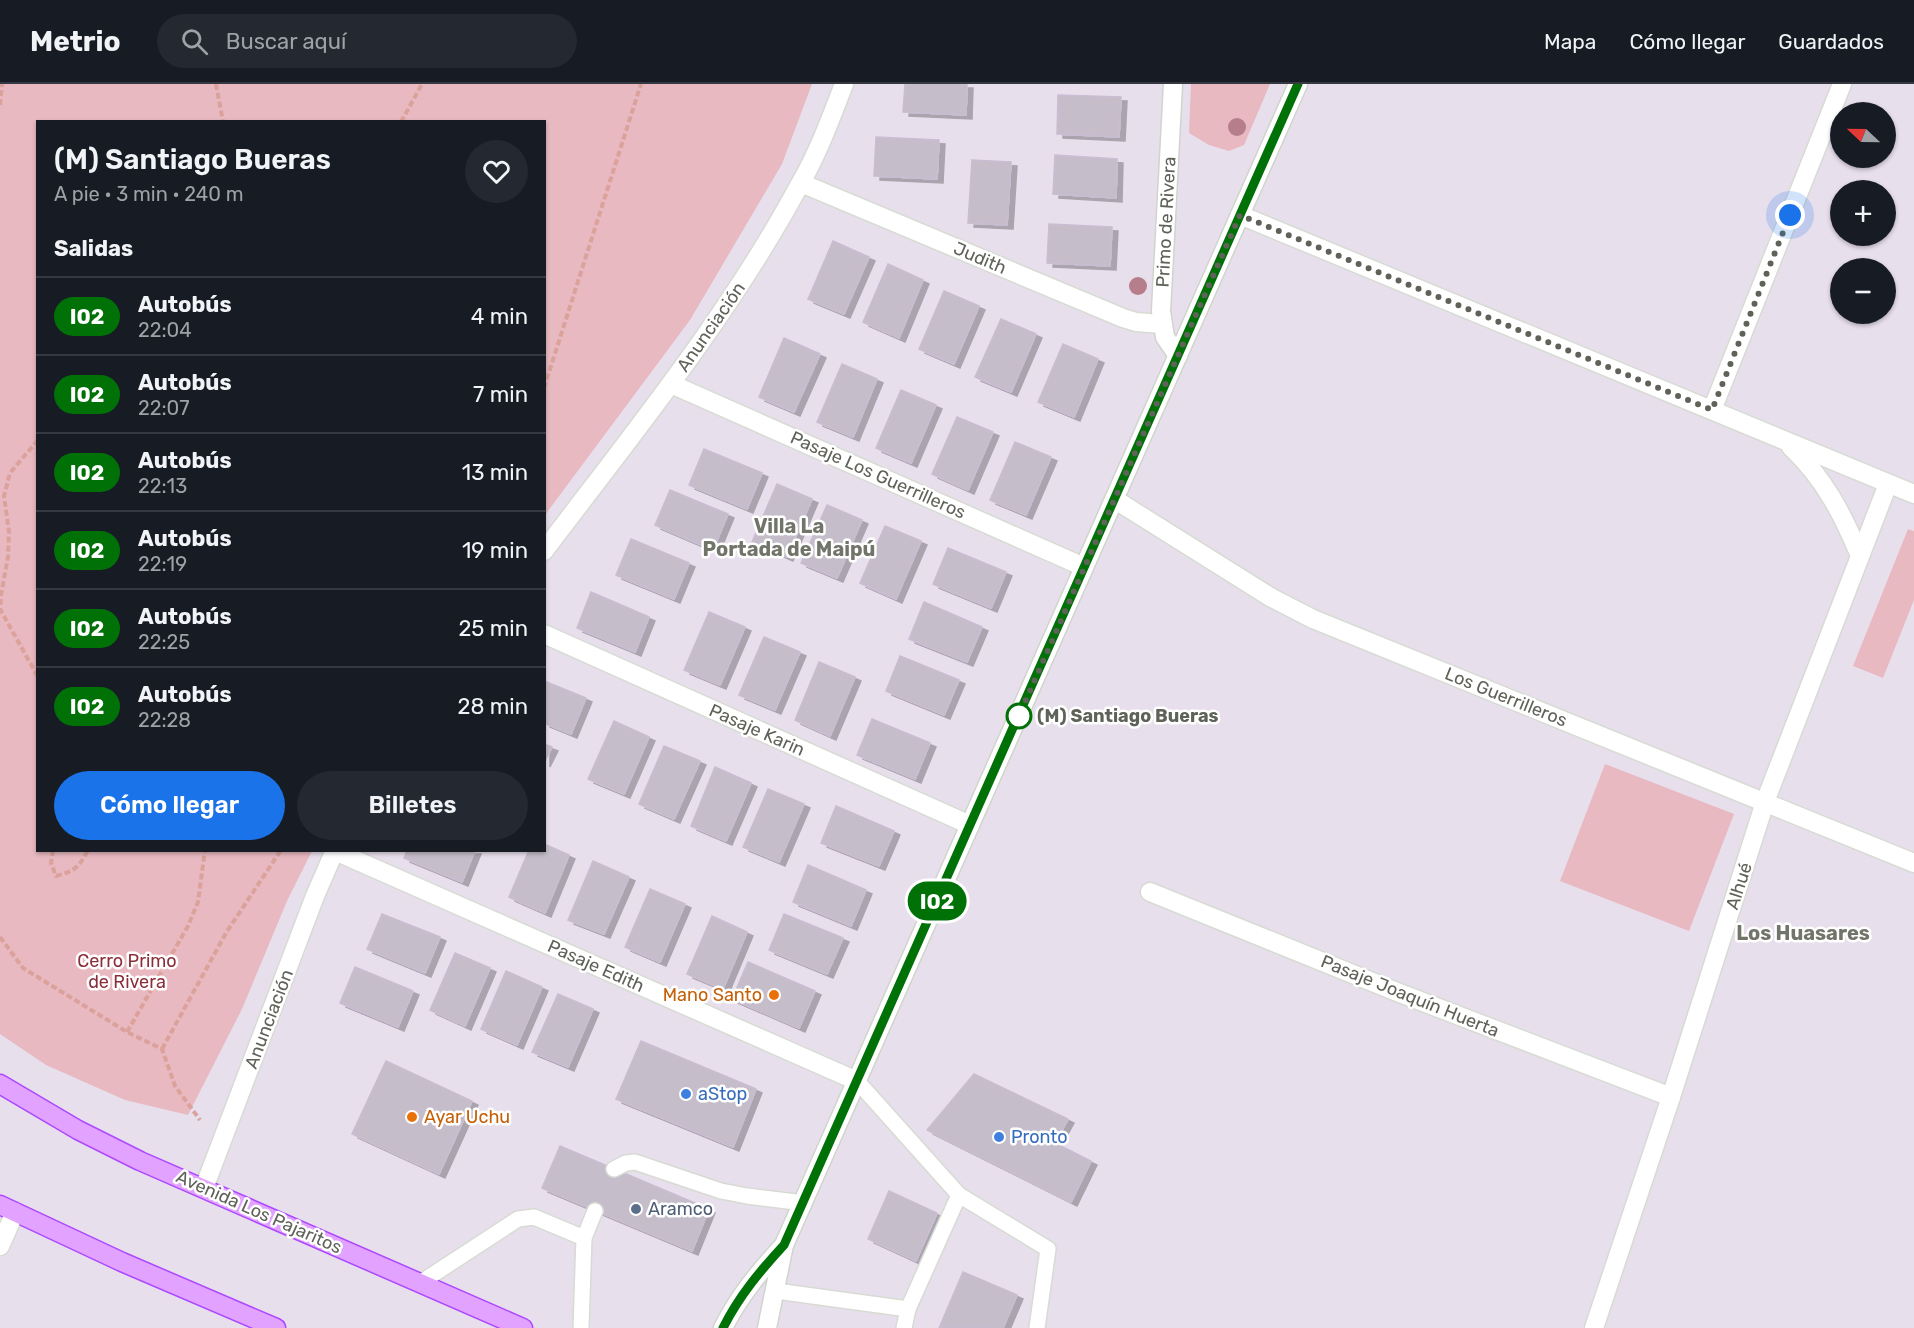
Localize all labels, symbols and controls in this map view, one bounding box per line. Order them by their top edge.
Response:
search box [157,14,577,68]
text: Metrio [30,25,121,58]
icon: search [178,25,211,58]
text: Buscar aquí [226,28,346,55]
text: Mapa [1544,29,1596,54]
text: Cómo llegar [1629,29,1745,54]
text: Guardados [1778,29,1884,54]
north arrow [1830,102,1896,168]
map controls [1830,102,1896,324]
button: heart [465,140,528,203]
text: (M) Santiago Bueras [54,143,331,176]
street label: Primo de Rivera [1152,156,1180,288]
button: + [1830,180,1896,246]
text: A pie · 3 min · 240 m [54,182,244,206]
your location [1775,200,1805,230]
text: Salidas [54,235,133,262]
street label: Judith [950,237,1010,279]
button: − [1830,258,1896,324]
street label: Anunciación [672,278,750,376]
text: Autobús [138,291,232,318]
text: 4 min [471,303,528,330]
text: I02 [70,304,104,329]
text: 22:04 [138,318,192,342]
text: Autobús [138,369,232,396]
text: 7 min [473,381,528,408]
text: I02 [70,382,104,407]
text: 22:07 [138,396,190,420]
street label: Pasaje Los Guerrilleros [787,426,969,524]
text: Autobús [138,447,232,474]
text: 13 min [462,459,528,486]
text: I02 [70,460,104,485]
text: 22:13 [138,474,187,498]
district label: Villa La Portada de Maipú [703,514,875,561]
text: Autobús [138,525,232,552]
text: 19 min [462,537,528,564]
text: I02 [70,538,104,563]
text: 22:19 [138,552,187,576]
text: Autobús [138,603,232,630]
text: 25 min [458,615,528,642]
text: I02 [70,616,104,641]
text: 22:25 [138,630,190,654]
street label: Los Guerrilleros [1442,662,1570,732]
text: Autobús [138,681,232,708]
text: 28 min [457,693,528,720]
text: I02 [70,694,104,719]
street label: Pasaje Karin [706,699,808,761]
marker: (M) Santiago Bueras [1006,703,1032,729]
place label: (M) Santiago Bueras [1037,705,1219,727]
text: 22:28 [138,708,191,732]
button: Cómo llegar [54,771,285,840]
button: Billetes [297,771,528,840]
street label: Alhué [1721,860,1757,912]
line badge: I02 [902,882,972,920]
text: I02 [920,889,954,914]
district label: Los Huasares [1736,921,1870,945]
street label: Pasaje Edith [544,935,648,997]
park label: Cerro Primo de Rivera [77,950,177,993]
street label: Pasaje Joaquín Huerta [1318,950,1502,1042]
street label: Anunciación [240,966,298,1072]
place label: Mano Santo [663,984,762,1006]
marker: Mano Santo [767,988,781,1002]
place label: aStop [698,1083,747,1105]
marker: aStop [679,1087,693,1101]
place label: Ayar Uchu [424,1106,510,1128]
marker: Ayar Uchu [405,1110,419,1124]
place label: Pronto [1011,1126,1068,1148]
marker: Pronto [992,1130,1006,1144]
street label: Avenida Los Pajaritos [173,1166,345,1258]
place label: Aramco [648,1198,713,1220]
marker: Aramco [629,1202,643,1216]

